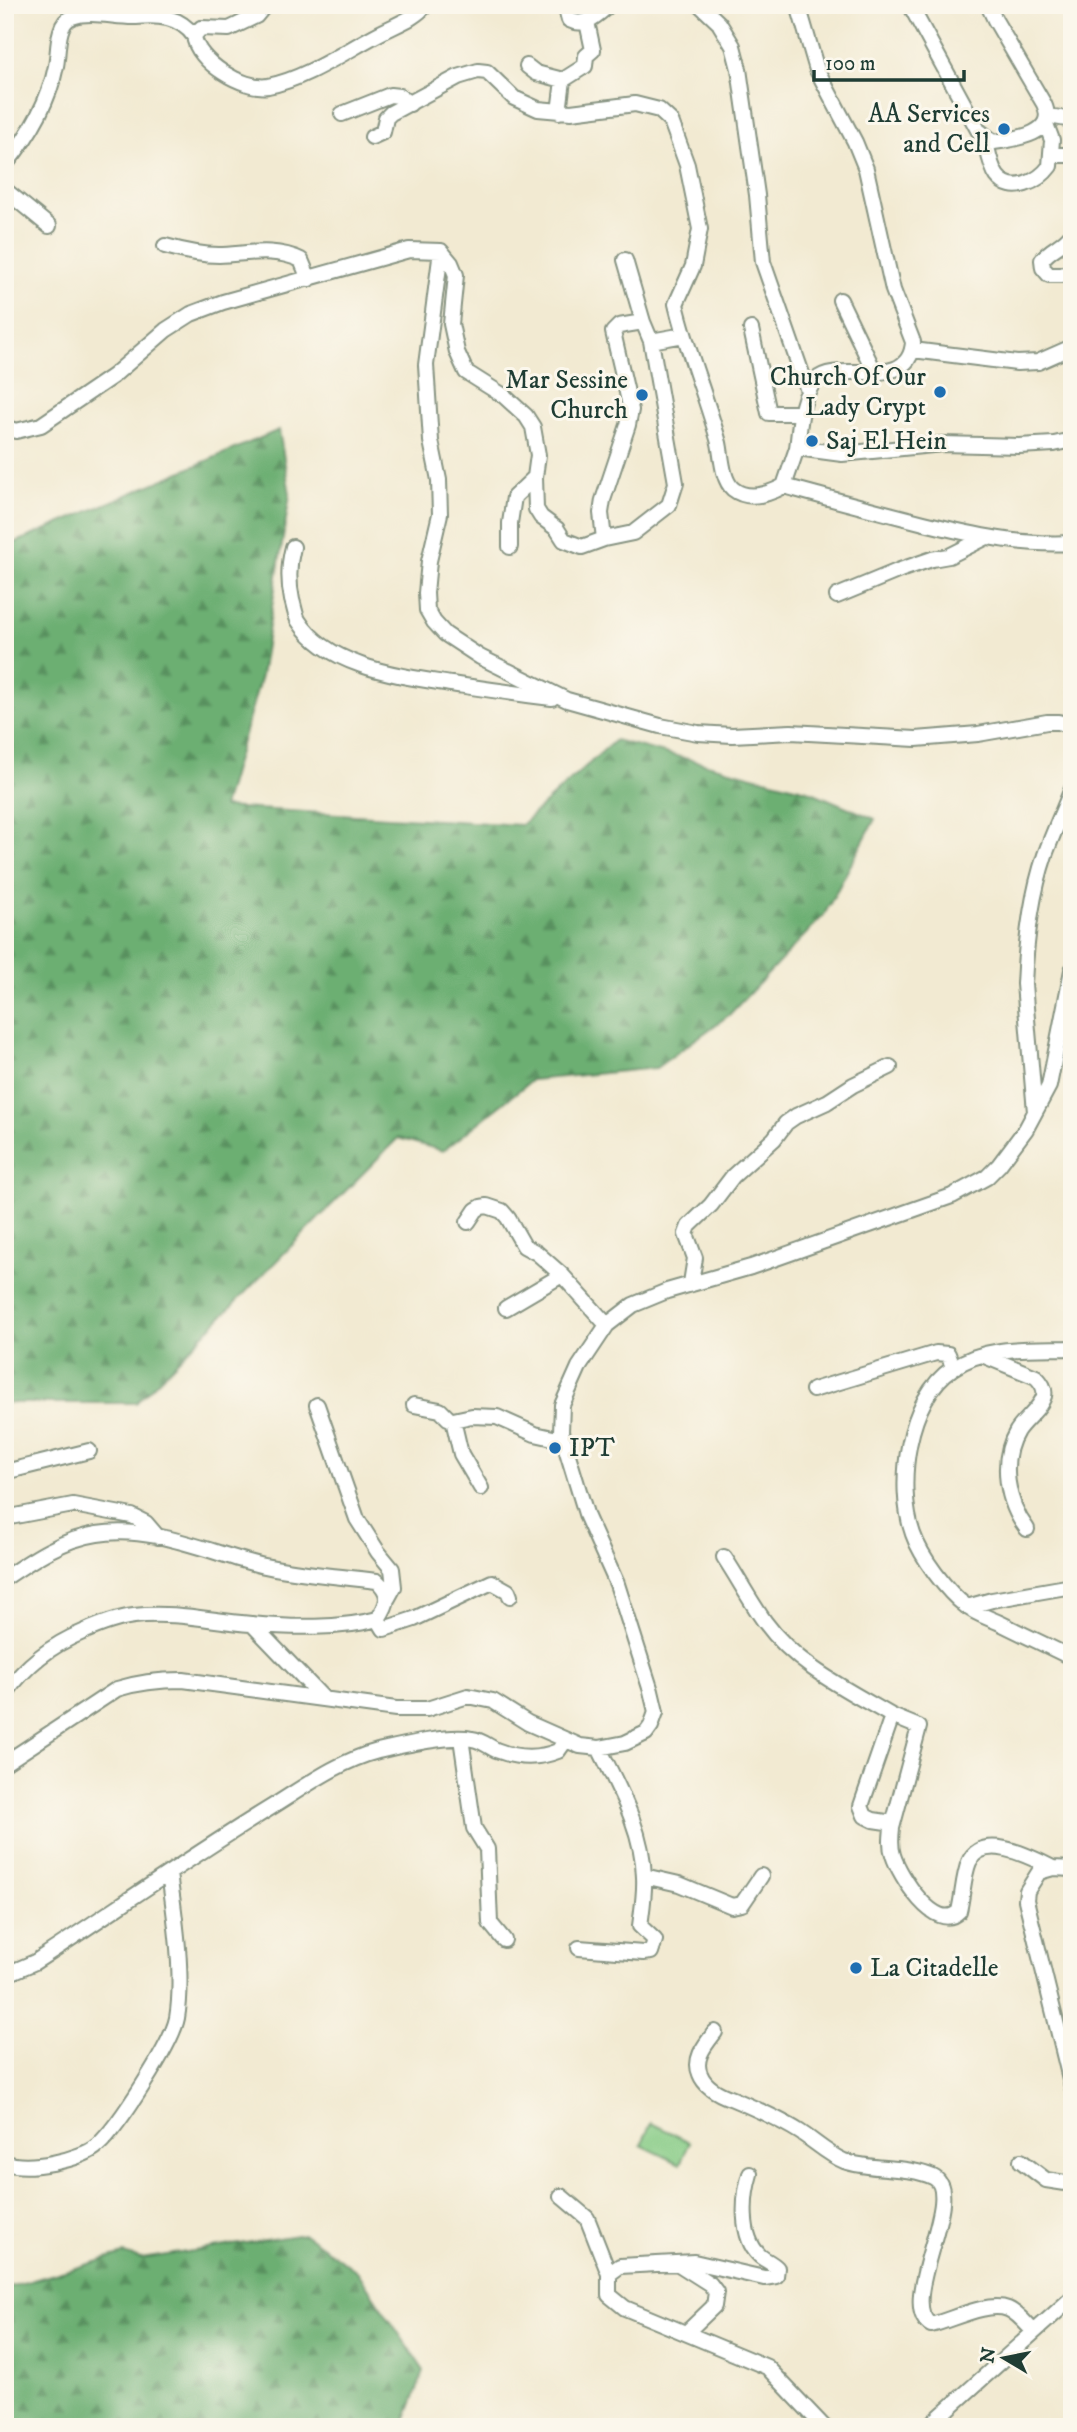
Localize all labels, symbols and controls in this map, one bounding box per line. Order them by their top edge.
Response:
scale bar [814,38,965,82]
text: 100 m [825,51,876,77]
place label: AA Services and Cell [868,98,990,161]
marker: AA Services and Cell [996,121,1012,137]
place label: Church Of Our Lady Crypt [770,361,926,424]
place label: Mar Sessine Church [505,364,628,427]
marker: Church Of Our Lady Crypt [932,384,948,400]
marker: Mar Sessine Church [634,387,650,403]
place label: Saj El Hein [826,425,947,458]
marker: Saj El Hein [804,433,820,449]
place label: IPT [569,1432,615,1465]
marker: IPT [547,1440,563,1456]
place label: La Citadelle [870,1952,999,1985]
marker: La Citadelle [848,1960,864,1976]
north arrow [968,2324,1038,2394]
text: N [976,2345,1001,2365]

